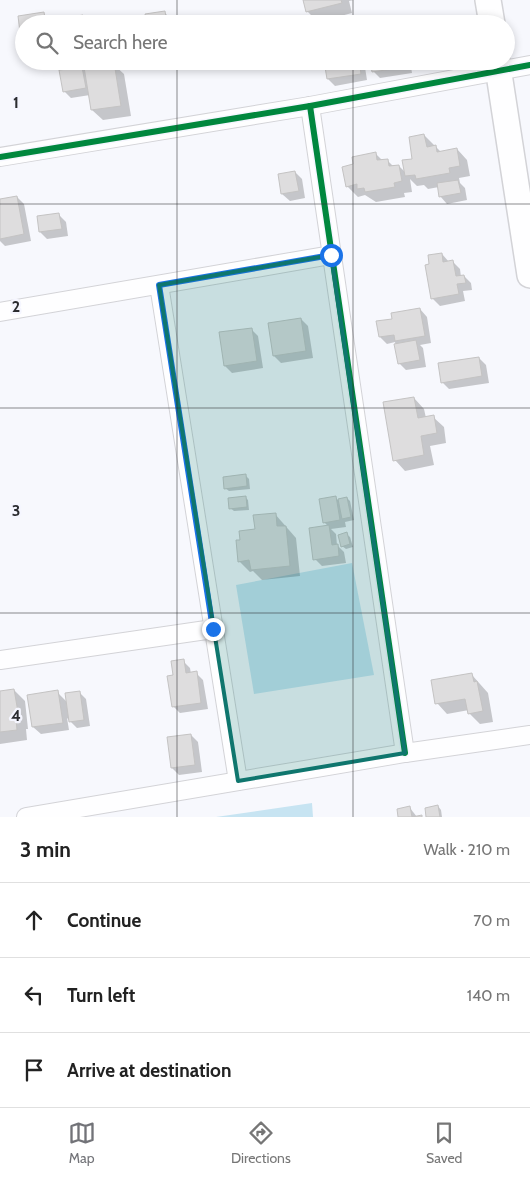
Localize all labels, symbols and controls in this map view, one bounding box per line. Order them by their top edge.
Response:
search box [15,15,515,70]
icon: search [33,29,61,57]
text: Search here [73,31,167,54]
text: 1 [13,93,19,112]
route start [320,244,343,267]
text: 2 [12,297,20,316]
text: 3 [12,501,20,520]
route end [202,618,225,641]
text: 4 [11,706,21,725]
text: 3 min [20,837,71,862]
text: Walk · 210 m [423,840,510,859]
icon: ahead [20,906,48,934]
text: Continue [67,909,141,932]
text: 70 m [473,911,510,930]
icon: left [20,981,48,1009]
text: Turn left [67,984,135,1007]
text: 140 m [467,986,510,1005]
icon: arrive [20,1056,48,1084]
text: Arrive at destination [67,1059,231,1082]
tab: Map [68,1119,96,1167]
tab: Directions [231,1119,291,1167]
tab: Saved [426,1119,462,1167]

